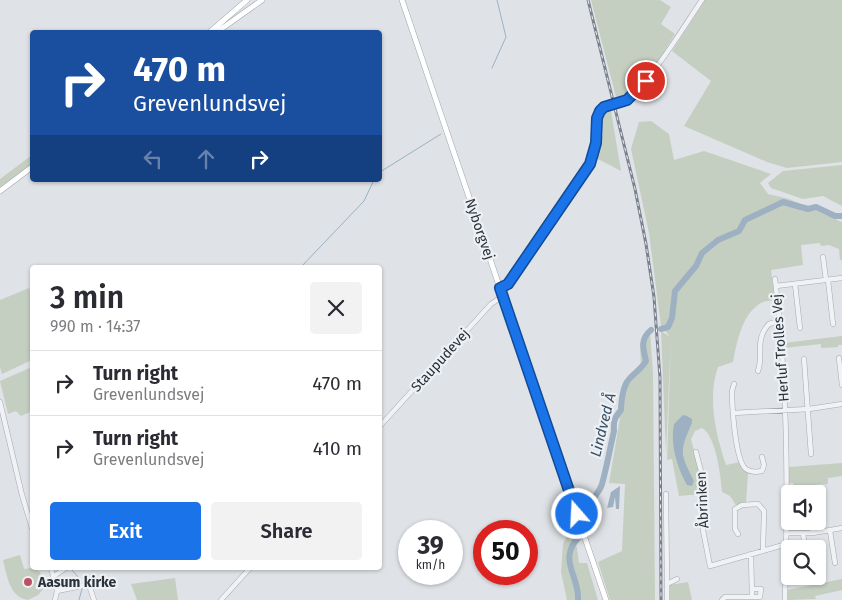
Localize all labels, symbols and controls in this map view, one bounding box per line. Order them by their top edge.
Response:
text: 470 m [133,48,226,90]
icon: right [50,50,115,115]
pin [625,60,667,102]
icon: arrive [632,67,660,95]
text: Grevenlundsvej [133,90,286,117]
icon: left [139,145,167,173]
icon: ahead [192,145,220,173]
icon: right [245,145,273,173]
street label: Nyborgvej [461,196,498,262]
text: 3 min [50,280,124,316]
button: close [310,282,362,334]
street label: Herluf Trolles Vej [768,293,793,403]
text: 990 m · 14:37 [50,317,140,336]
street label: Staupudevej [408,325,473,395]
text: Turn right [93,362,178,385]
icon: right [50,369,78,397]
text: 470 m [312,372,362,395]
text: Grevenlundsvej [93,385,205,404]
water label: Lindved Å [586,391,620,459]
text: Turn right [93,427,178,450]
icon: right [50,434,78,462]
text: 410 m [313,437,362,460]
text: Grevenlundsvej [93,450,205,469]
street label: Åbrinken [692,471,712,529]
map controls [781,485,826,585]
button: sound [781,485,826,530]
position arrow [550,487,602,539]
button: Exit [50,502,201,560]
button: Share [211,502,362,560]
speed limit sign: 50 [473,520,538,585]
text: 39 [417,531,444,561]
button: search [781,540,826,585]
text: km/h [416,558,445,572]
place label: Aasum kirke [37,574,117,591]
marker: Aasum kirke [22,576,34,588]

